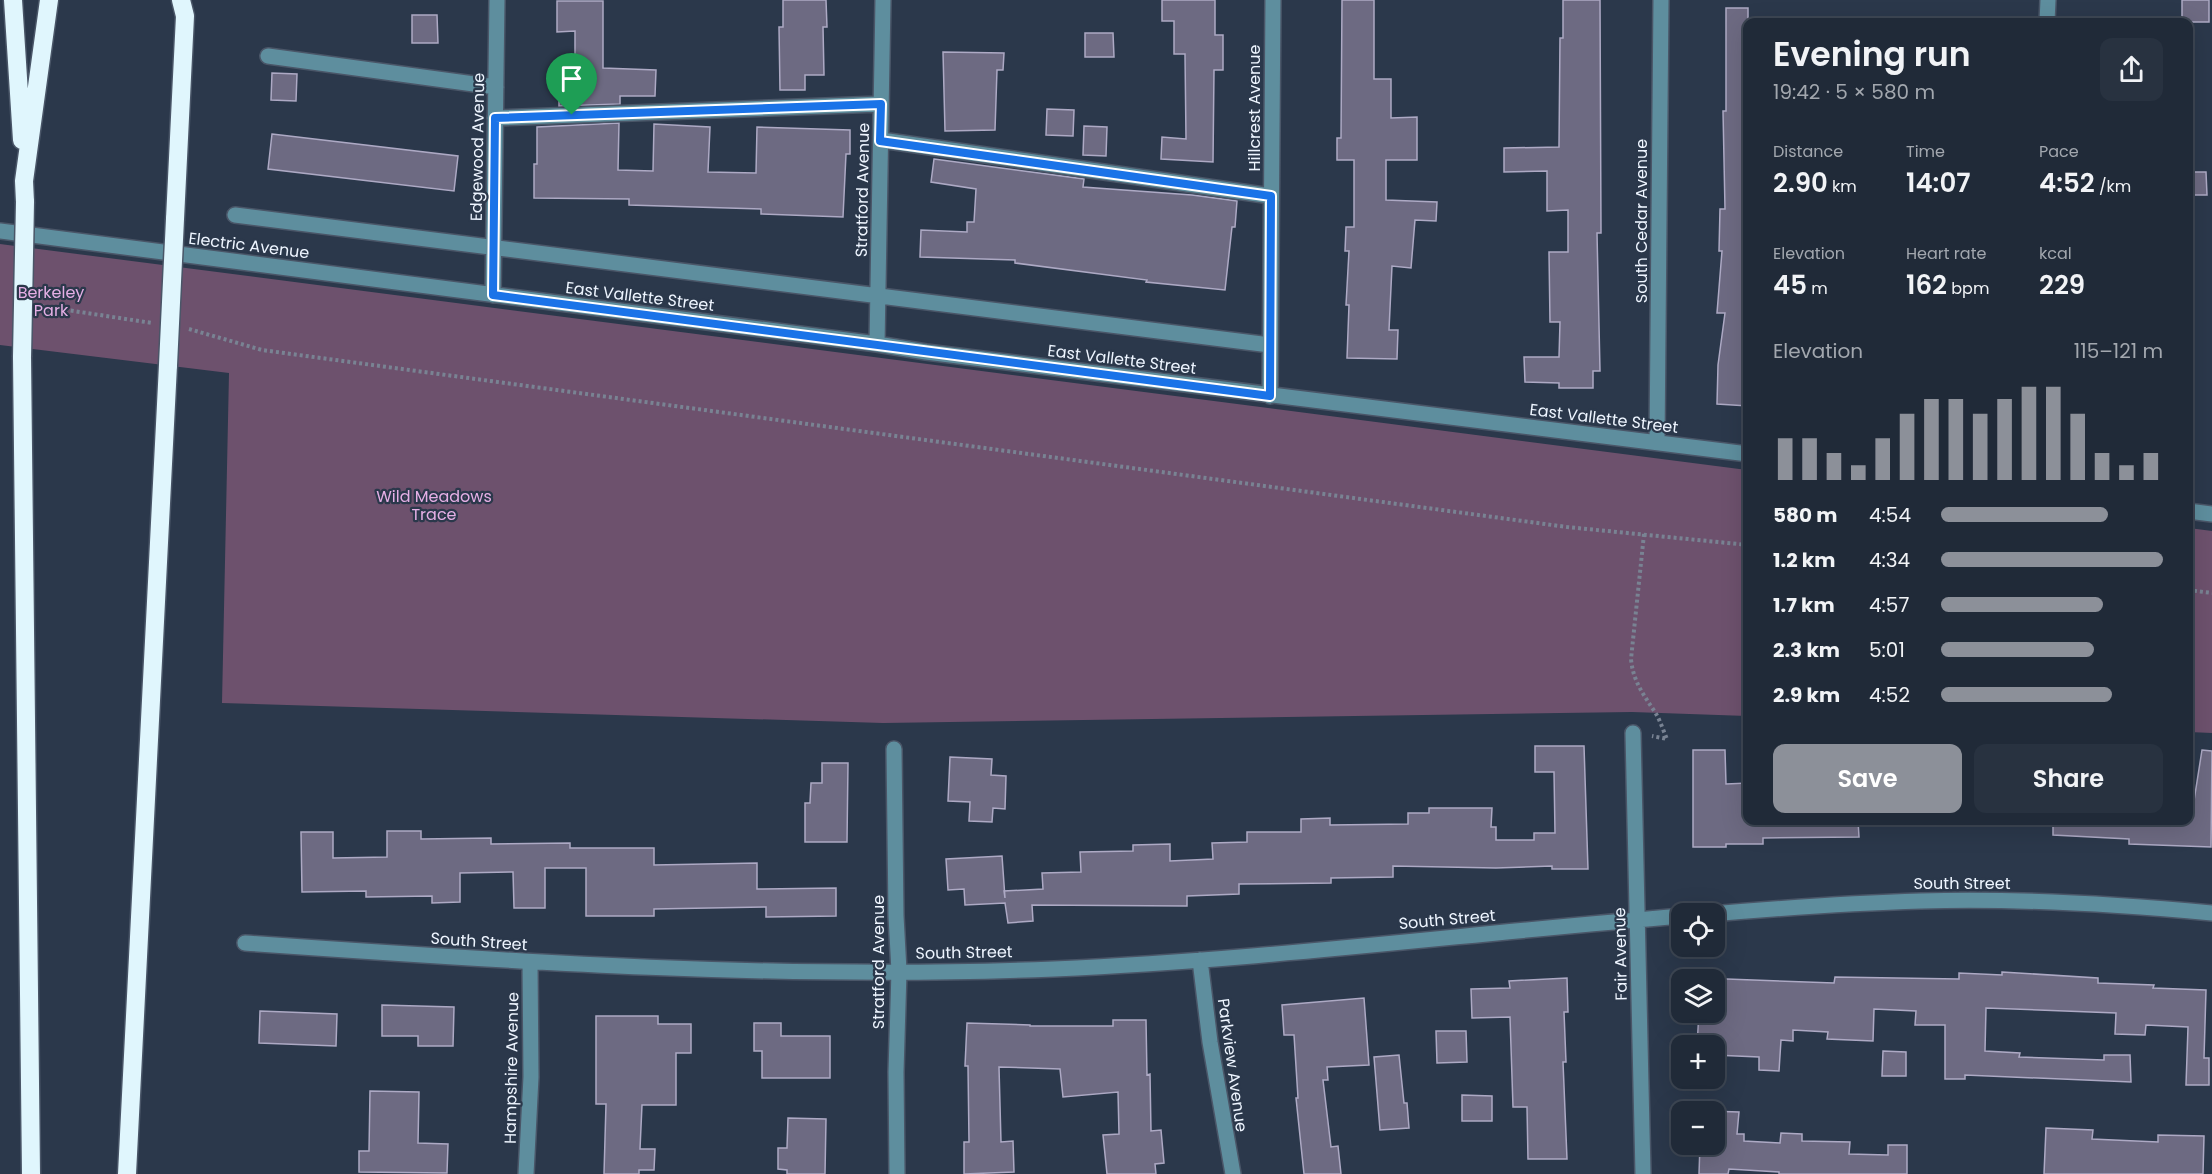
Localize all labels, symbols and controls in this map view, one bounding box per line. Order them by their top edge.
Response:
text: Evening run [1773,31,1971,78]
button: share [2100,38,2163,101]
street label: Hillcrest Avenue [1243,44,1266,172]
pin [546,53,597,115]
icon: arrive [555,62,588,95]
street label: Edgewood Avenue [465,72,490,221]
text: 19:42 · 5 × 580 m [1773,78,1935,106]
street label: Stratford Avenue [850,123,875,257]
street label: South Cedar Avenue [1630,139,1653,303]
text: Distance [1773,140,1843,163]
text: Time [1906,140,1945,163]
text: Pace [2039,140,2079,163]
text: 2.90 [1773,165,1828,201]
text: 14:07 [1906,165,1970,201]
text: 4:52 [2039,165,2095,201]
text: km [1828,175,1857,198]
text: /km [2095,175,2131,198]
street label: Electric Avenue [187,227,311,264]
text: Elevation [1773,242,1845,265]
text: Heart rate [1906,242,1986,265]
text: kcal [2039,242,2072,265]
text: 45 [1773,267,1807,303]
text: 162 [1906,267,1947,303]
text: 229 [2039,267,2085,303]
street label: East Vallette Street [564,276,716,317]
text: m [1807,277,1828,300]
text: bpm [1947,277,1989,300]
park label: Berkeley Park [18,281,84,322]
text: Elevation [1773,337,1863,365]
text: 115–121 m [2074,337,2163,365]
street label: East Vallette Street [1046,339,1198,380]
street label: East Vallette Street [1528,398,1680,439]
park label: Wild Meadows Trace [376,485,492,526]
text: 580 m [1773,501,1837,529]
text: 4:54 [1869,501,1911,529]
text: 1.2 km [1773,546,1835,574]
text: 4:34 [1869,546,1910,574]
text: 1.7 km [1773,591,1835,619]
text: 4:57 [1869,591,1909,619]
text: 2.3 km [1773,636,1840,664]
text: 5:01 [1869,636,1905,664]
text: 2.9 km [1773,681,1840,709]
text: 4:52 [1869,681,1910,709]
button: Save [1773,744,1962,813]
button: Share [1974,744,2163,813]
street label: South Street [1913,872,2011,895]
street label: Stratford Avenue [867,895,890,1029]
map controls [1671,903,1725,1155]
button: locate [1671,903,1725,957]
street label: South Street [1398,904,1497,935]
street label: Fair Avenue [1608,907,1633,1001]
street label: South Street [430,927,528,956]
street label: South Street [915,940,1013,965]
button: layers [1671,969,1725,1023]
street label: Hampshire Avenue [499,992,524,1144]
street label: Parkview Avenue [1212,997,1253,1133]
button: + [1671,1035,1725,1089]
button: − [1671,1101,1725,1155]

